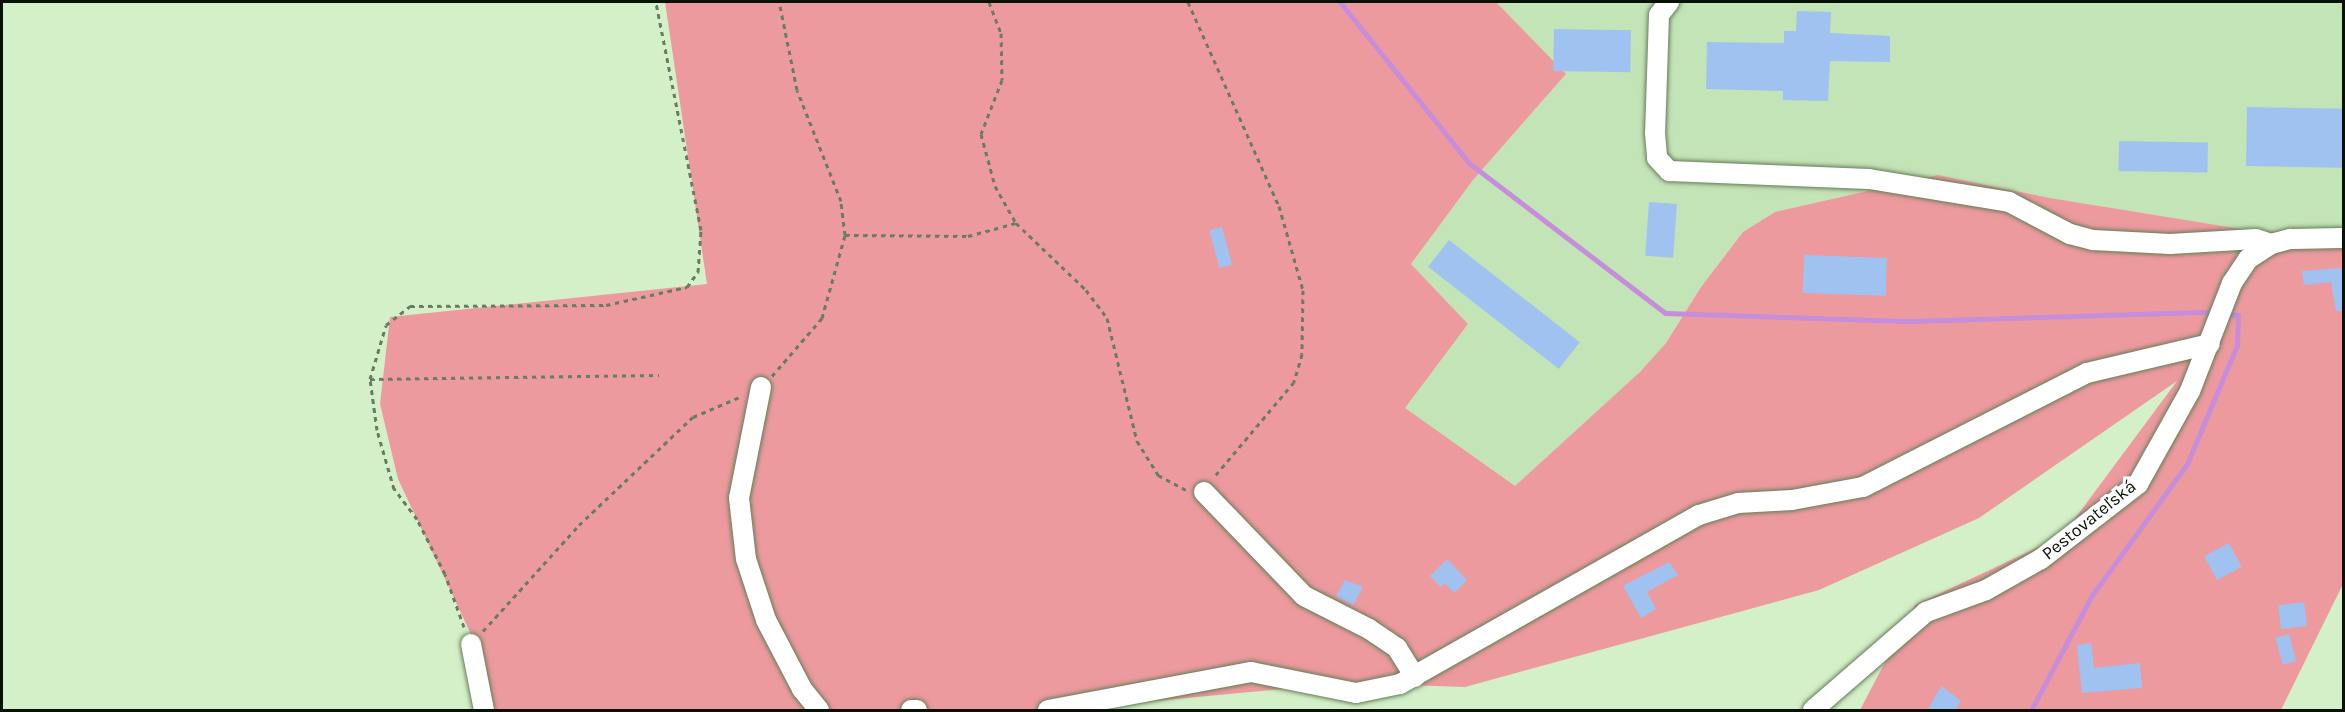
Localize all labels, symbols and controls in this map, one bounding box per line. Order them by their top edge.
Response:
street label: Pestovateľská [2038,475,2140,565]

